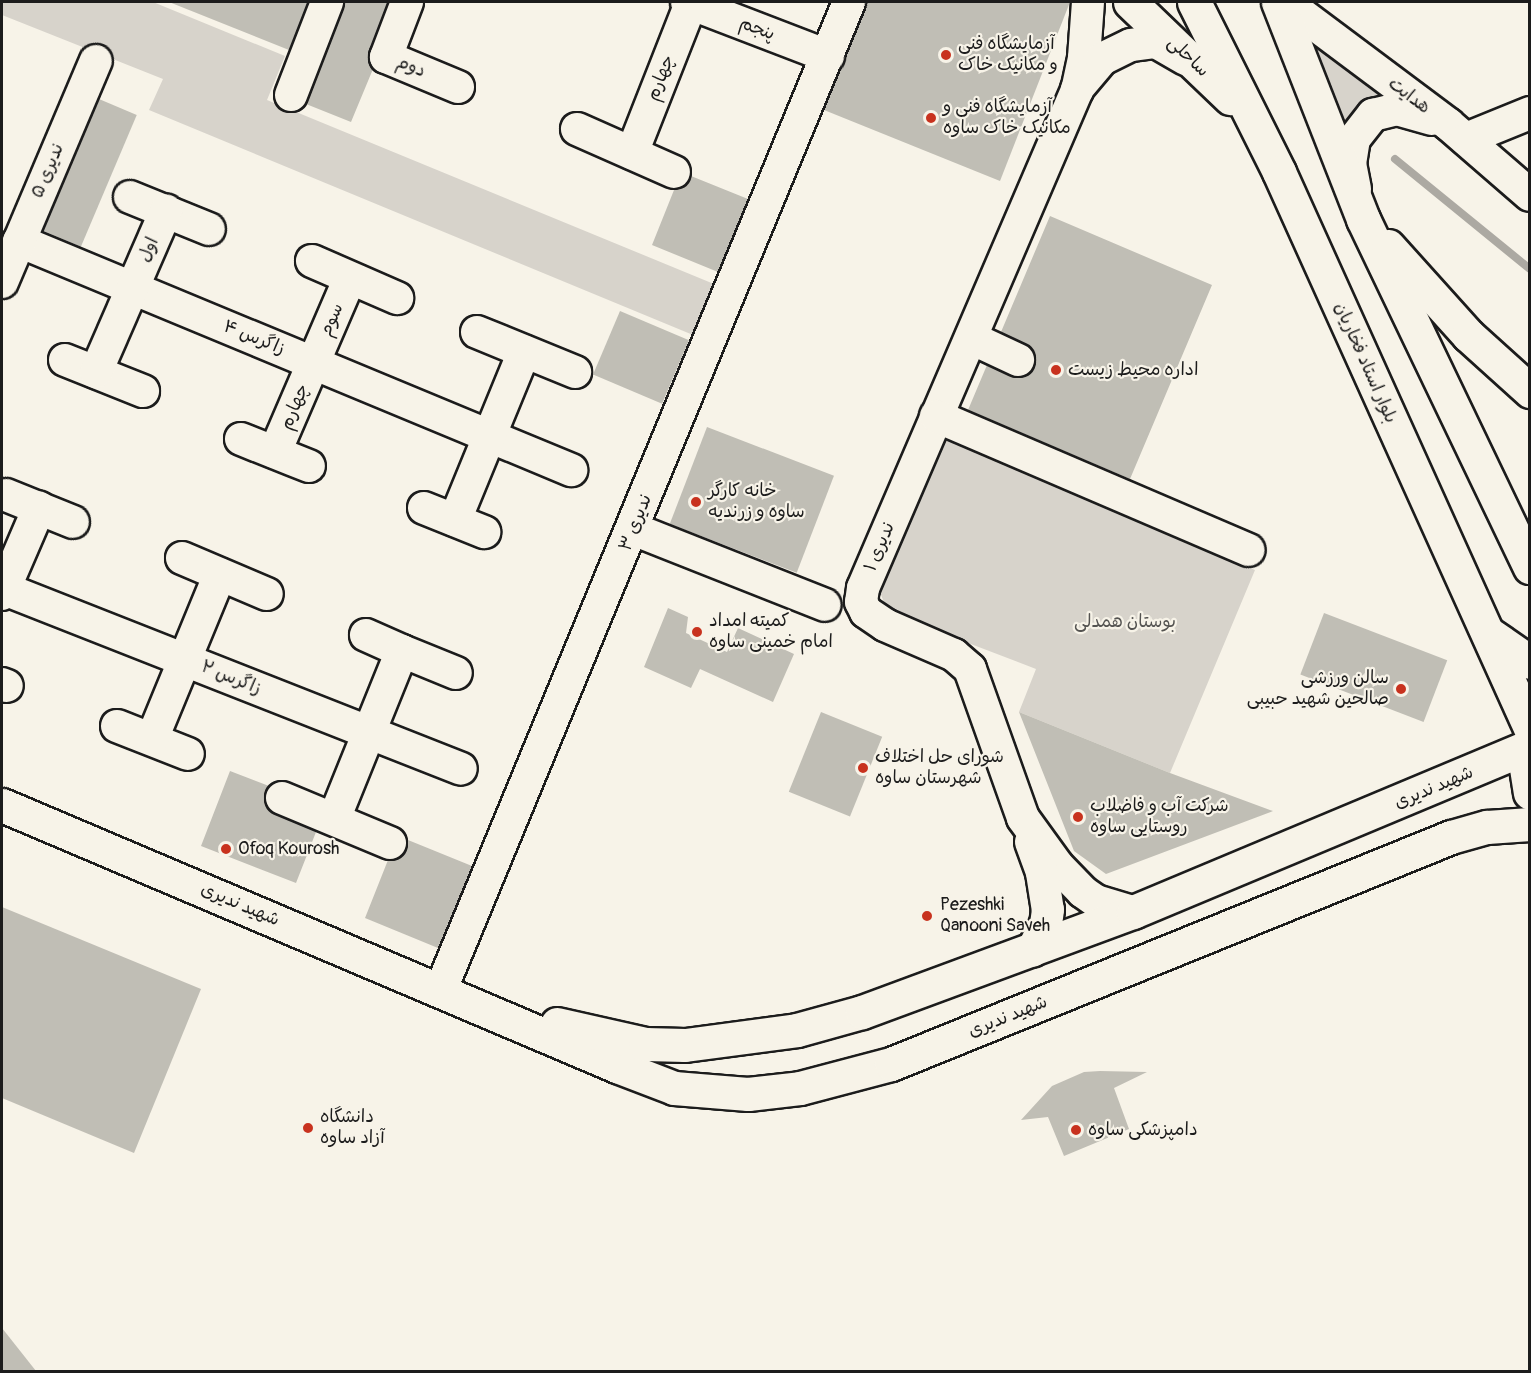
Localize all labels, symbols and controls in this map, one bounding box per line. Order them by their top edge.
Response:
street label: پنجم [736,12,778,46]
street label: ساحلی [1163,32,1213,82]
place label: آزمایشگاه فنی و مکانیک خاک [958,34,1058,76]
marker: آزمایشگاه فنی و مکانیک خاک [939,48,953,62]
street label: دوم [393,51,429,83]
street label: چهارم [642,52,680,104]
street label: هدایت [1384,73,1434,119]
place label: آزمایشگاه فنی و مکانیک خاک ساوه [943,97,1071,140]
marker: آزمایشگاه فنی و مکانیک خاک ساوه [924,111,938,125]
street label: ندیری ۵ [27,140,69,202]
street label: اول [134,234,164,266]
street label: بلوار استاد فخاریان [1329,299,1401,427]
street label: سوم [315,300,349,340]
street label: زاگرس ۴ [220,316,288,360]
place label: اداره محیط زیست [1068,359,1198,381]
marker: اداره محیط زیست [1049,363,1063,377]
street label: چهارم [276,381,314,433]
place label: خانه کارگر ساوه و زرندیه [708,481,805,524]
street label: ندیری ۳ [615,491,657,555]
marker: خانه کارگر ساوه و زرندیه [689,495,703,509]
street label: ندیری ۱ [860,519,900,575]
place label: کمیته امداد امام خمینی ساوه [709,611,833,654]
park label: بوستان همدلی [1074,611,1176,633]
marker: کمیته امداد امام خمینی ساوه [690,625,704,639]
street label: زاگرس ۲ [198,656,264,700]
place label: سالن ورزشی صالحین شهید حبیبی [1247,668,1389,710]
marker: سالن ورزشی صالحین شهید حبیبی [1394,682,1408,696]
place label: شورای حل اختلاف شهرستان ساوه [875,747,1004,789]
marker: شورای حل اختلاف شهرستان ساوه [856,761,870,775]
street label: شهید ندیری [1391,762,1477,814]
place label: شرکت آب و فاضلاب روستایی ساوه [1090,796,1229,838]
marker: شرکت آب و فاضلاب روستایی ساوه [1071,810,1085,824]
place label: Ofoq Kourosh [238,838,339,860]
marker: Ofoq Kourosh [219,842,233,856]
street label: شهید ندیری [197,879,283,931]
place label: Pezeshki Qanooni Saveh [940,895,1050,938]
marker: Pezeshki Qanooni Saveh [918,907,936,925]
street label: شهید ندیری [965,991,1051,1043]
place label: دانشگاه آزاد ساوه [320,1107,385,1150]
place label: دامپزشکی ساوه [1088,1119,1198,1141]
marker: دانشگاه آزاد ساوه [301,1121,315,1135]
marker: دامپزشکی ساوه [1069,1123,1083,1137]

